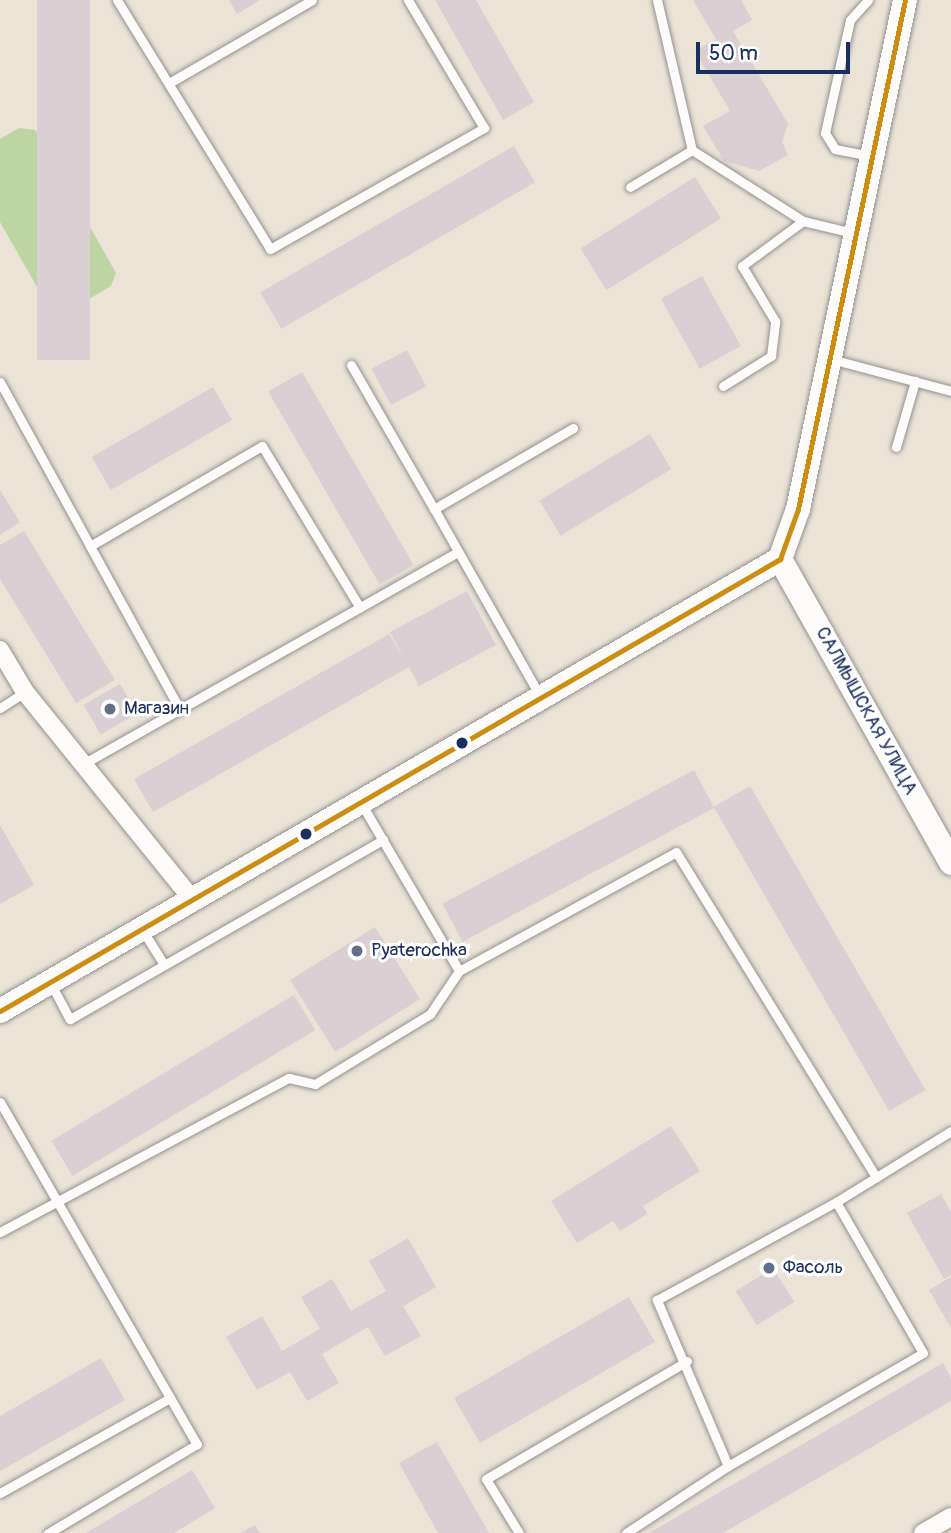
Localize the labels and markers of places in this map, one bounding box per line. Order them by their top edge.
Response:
place label: Магазин [124,698,189,720]
marker: Магазин [102,701,118,717]
unlabelled marker [455,736,469,750]
unlabelled marker [299,827,313,841]
place label: Pyaterochka [371,940,467,962]
marker: Pyaterochka [349,943,365,959]
place label: Фасоль [783,1257,843,1279]
marker: Фасоль [761,1260,777,1276]

